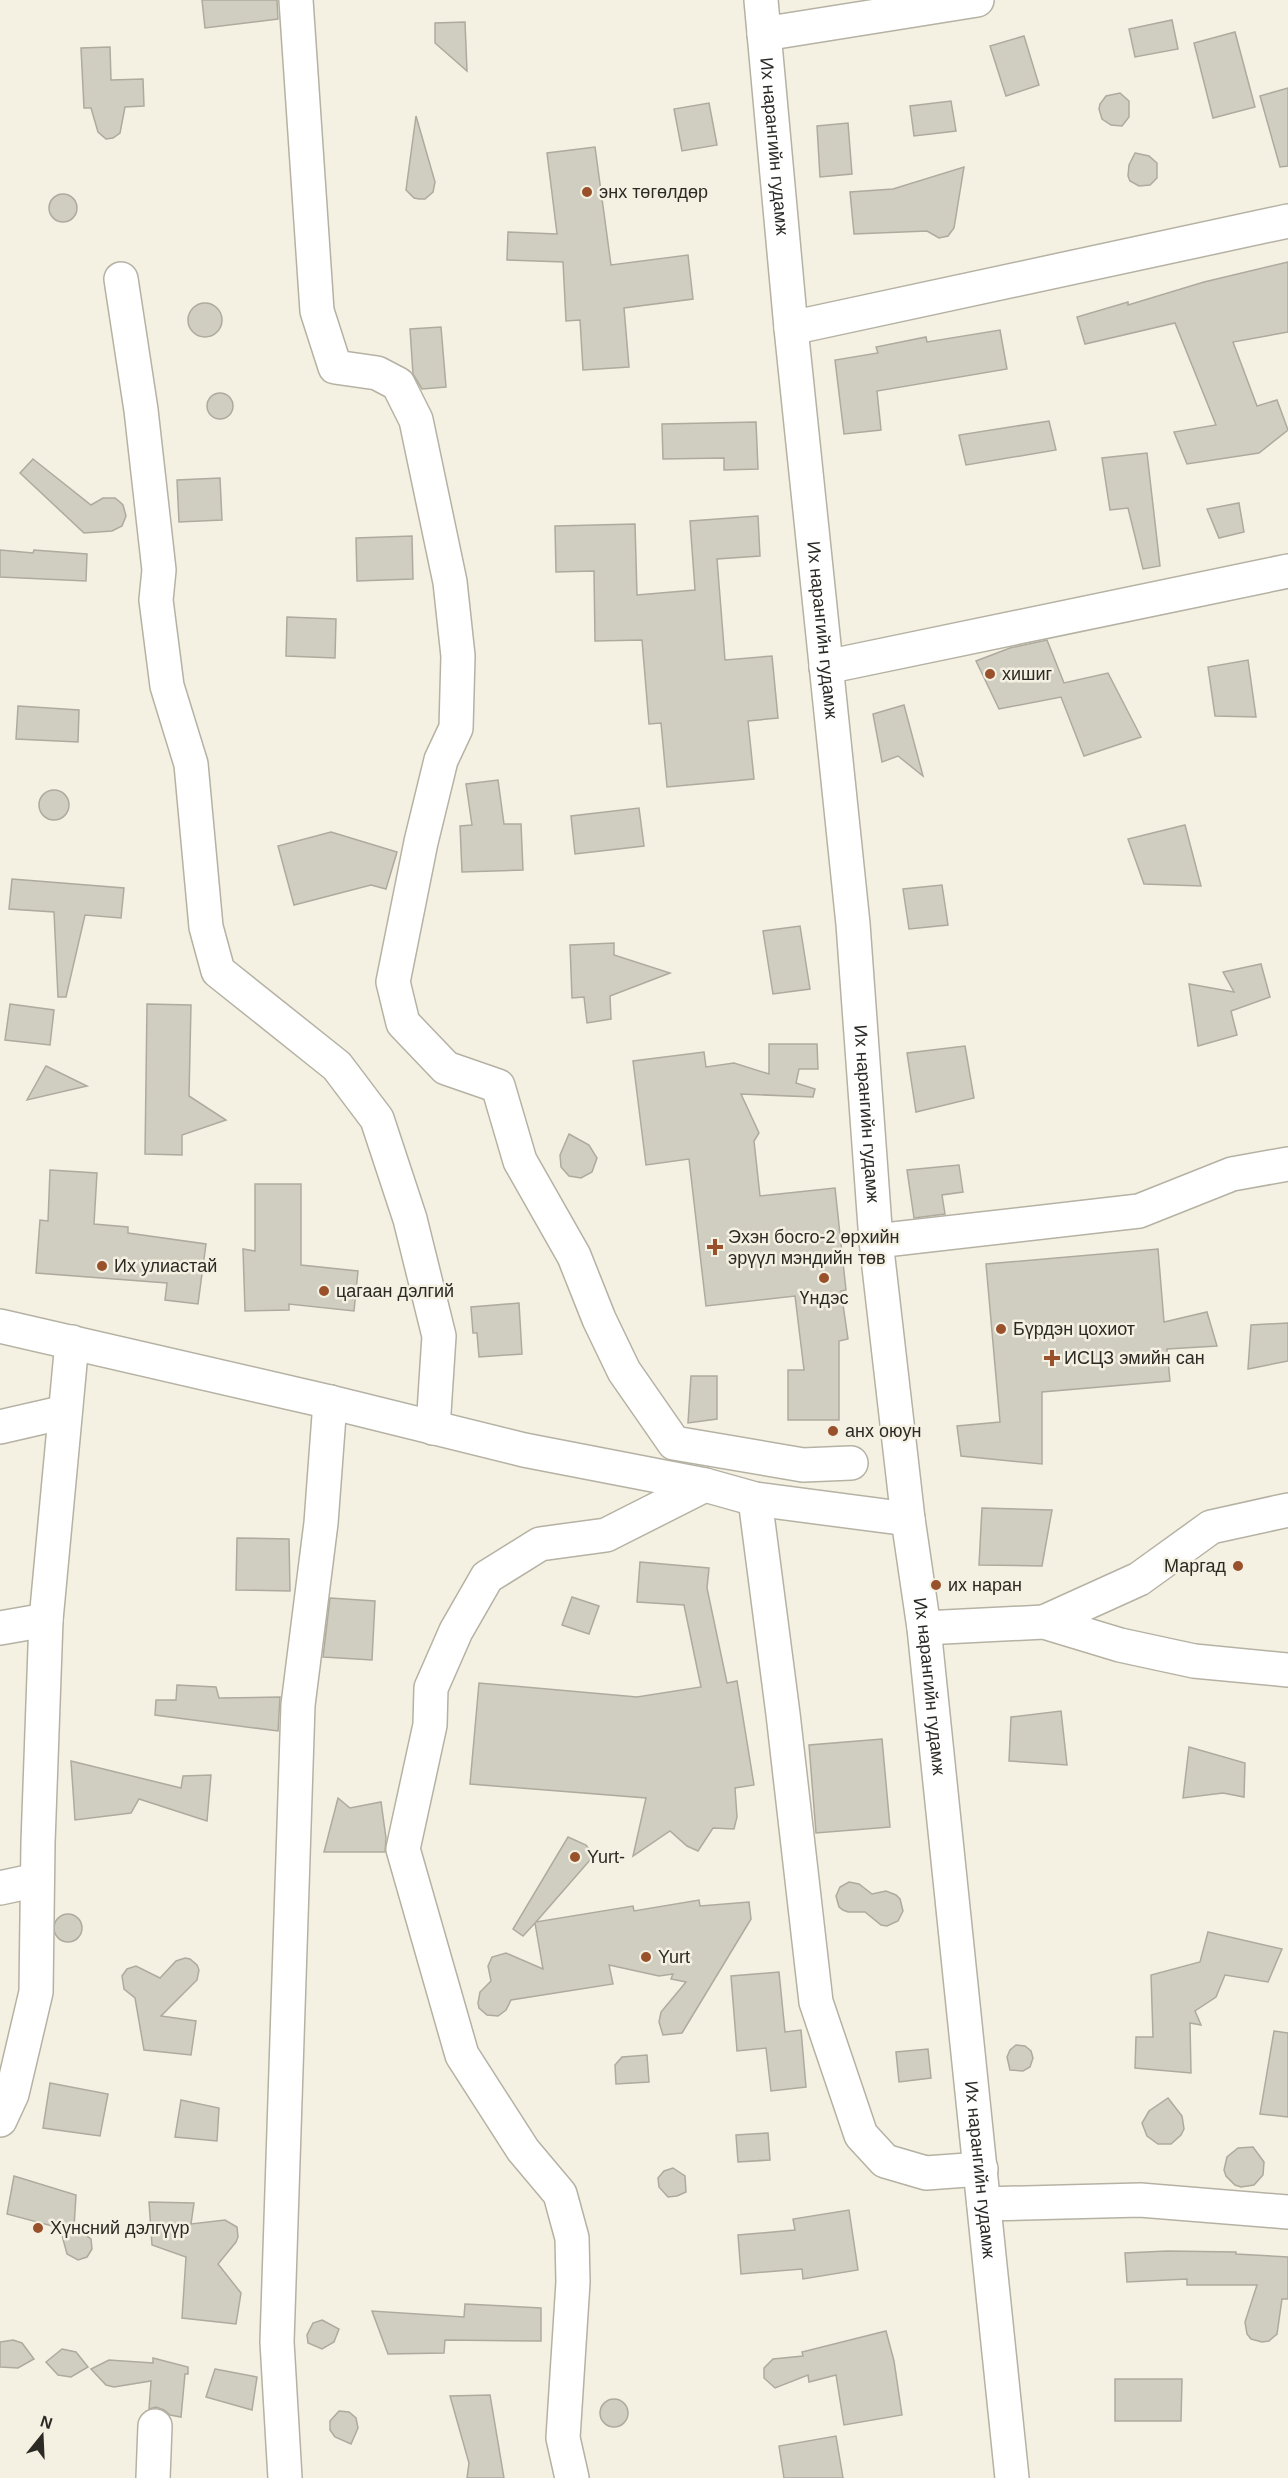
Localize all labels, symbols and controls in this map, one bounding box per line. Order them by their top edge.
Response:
street label: Их нарангийн гудамж [756,57,792,236]
place label: энх төгөлдөр [599,182,708,202]
marker: энх төгөлдөр [580,185,594,199]
street label: Их нарангийн гудамж [803,540,842,720]
place label: хишиг [1002,664,1053,684]
marker: хишиг [983,667,997,681]
street label: Их нарангийн гудамж [850,1024,883,1204]
place label: Эхэн босго-2 өрхийн эрүүл мэндийн төв [728,1227,899,1268]
marker: Эхэн босго-2 өрхийн эрүүл мэндийн төв [706,1238,724,1256]
place label: Их улиастай [114,1256,217,1276]
marker: Их улиастай [95,1259,109,1273]
marker: Үндэс [817,1271,831,1285]
place label: цагаан дэлгий [336,1281,454,1301]
marker: цагаан дэлгий [317,1284,331,1298]
place label: Үндэс [800,1288,848,1308]
place label: Бүрдэн цохиот [1013,1319,1135,1339]
marker: Бүрдэн цохиот [994,1322,1008,1336]
place label: ИСЦЗ эмийн сан [1064,1348,1205,1368]
marker: ИСЦЗ эмийн сан [1045,1351,1059,1365]
place label: анх оюун [845,1421,921,1441]
marker: анх оюун [826,1424,840,1438]
place label: Маргад [1164,1556,1226,1576]
marker: Маргад [1231,1559,1245,1573]
place label: их наран [948,1575,1022,1595]
marker: их наран [929,1578,943,1592]
street label: Их нарангийн гудамж [910,1596,949,1776]
place label: Yurt- [587,1847,625,1867]
marker: Yurt- [568,1850,582,1864]
place label: Yurt [658,1947,690,1967]
marker: Yurt [639,1950,653,1964]
street label: Их нарангийн гудамж [961,2080,999,2259]
place label: Хүнсний дэлгүүр [50,2218,190,2238]
marker: Хүнсний дэлгүүр [31,2221,45,2235]
north arrow [12,2406,72,2466]
text: N [38,2412,55,2432]

